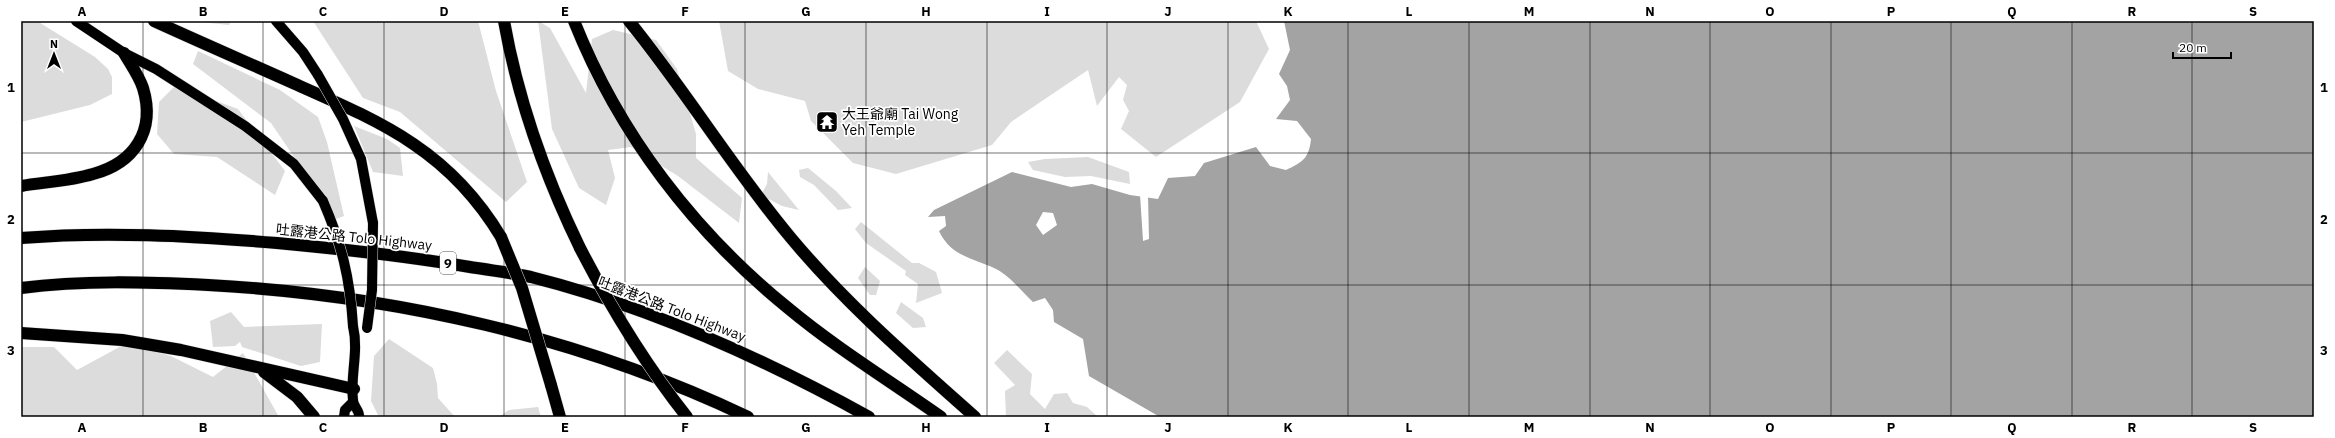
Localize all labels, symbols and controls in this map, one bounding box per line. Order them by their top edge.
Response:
text: A [78,3,87,20]
text: B [199,3,208,20]
text: C [319,3,328,20]
text: D [439,3,449,20]
text: E [561,3,569,20]
text: F [681,3,689,20]
text: G [801,3,811,20]
text: H [921,3,931,20]
text: I [1044,3,1050,20]
text: J [1164,3,1172,20]
text: K [1283,3,1293,20]
text: L [1406,3,1413,20]
text: M [1524,3,1534,20]
text: N [1645,3,1655,20]
text: O [1765,3,1775,20]
text: P [1887,3,1896,20]
text: Q [2007,3,2017,20]
text: R [2128,3,2137,20]
text: S [2249,3,2257,20]
north arrow [34,34,74,74]
scale bar [2173,34,2231,60]
text: N [50,37,58,51]
text: 20 m [2179,40,2207,55]
text: 1 [7,79,15,96]
text: 1 [2320,79,2328,96]
place label: 大王爺廟 Tai Wong Yeh Temple [842,105,959,139]
temple icon: 大王爺廟 Tai Wong Yeh Temple [814,109,840,135]
text: 2 [7,211,15,228]
text: 2 [2320,211,2328,228]
street label: 吐露港公路 Tolo Highway [275,220,433,254]
road number: 9 [440,252,456,274]
street label: 吐露港公路 Tolo Highway [596,272,748,346]
text: 3 [7,342,15,359]
text: 3 [2320,342,2328,359]
text: A [78,419,87,436]
text: B [199,419,208,436]
text: C [319,419,328,436]
text: D [439,419,449,436]
text: E [561,419,569,436]
text: F [681,419,689,436]
text: G [801,419,811,436]
text: H [921,419,931,436]
text: I [1044,419,1050,436]
text: J [1164,419,1172,436]
text: K [1283,419,1293,436]
text: L [1406,419,1413,436]
text: M [1524,419,1534,436]
text: N [1645,419,1655,436]
text: O [1765,419,1775,436]
text: P [1887,419,1896,436]
text: Q [2007,419,2017,436]
text: R [2128,419,2137,436]
text: S [2249,419,2257,436]

